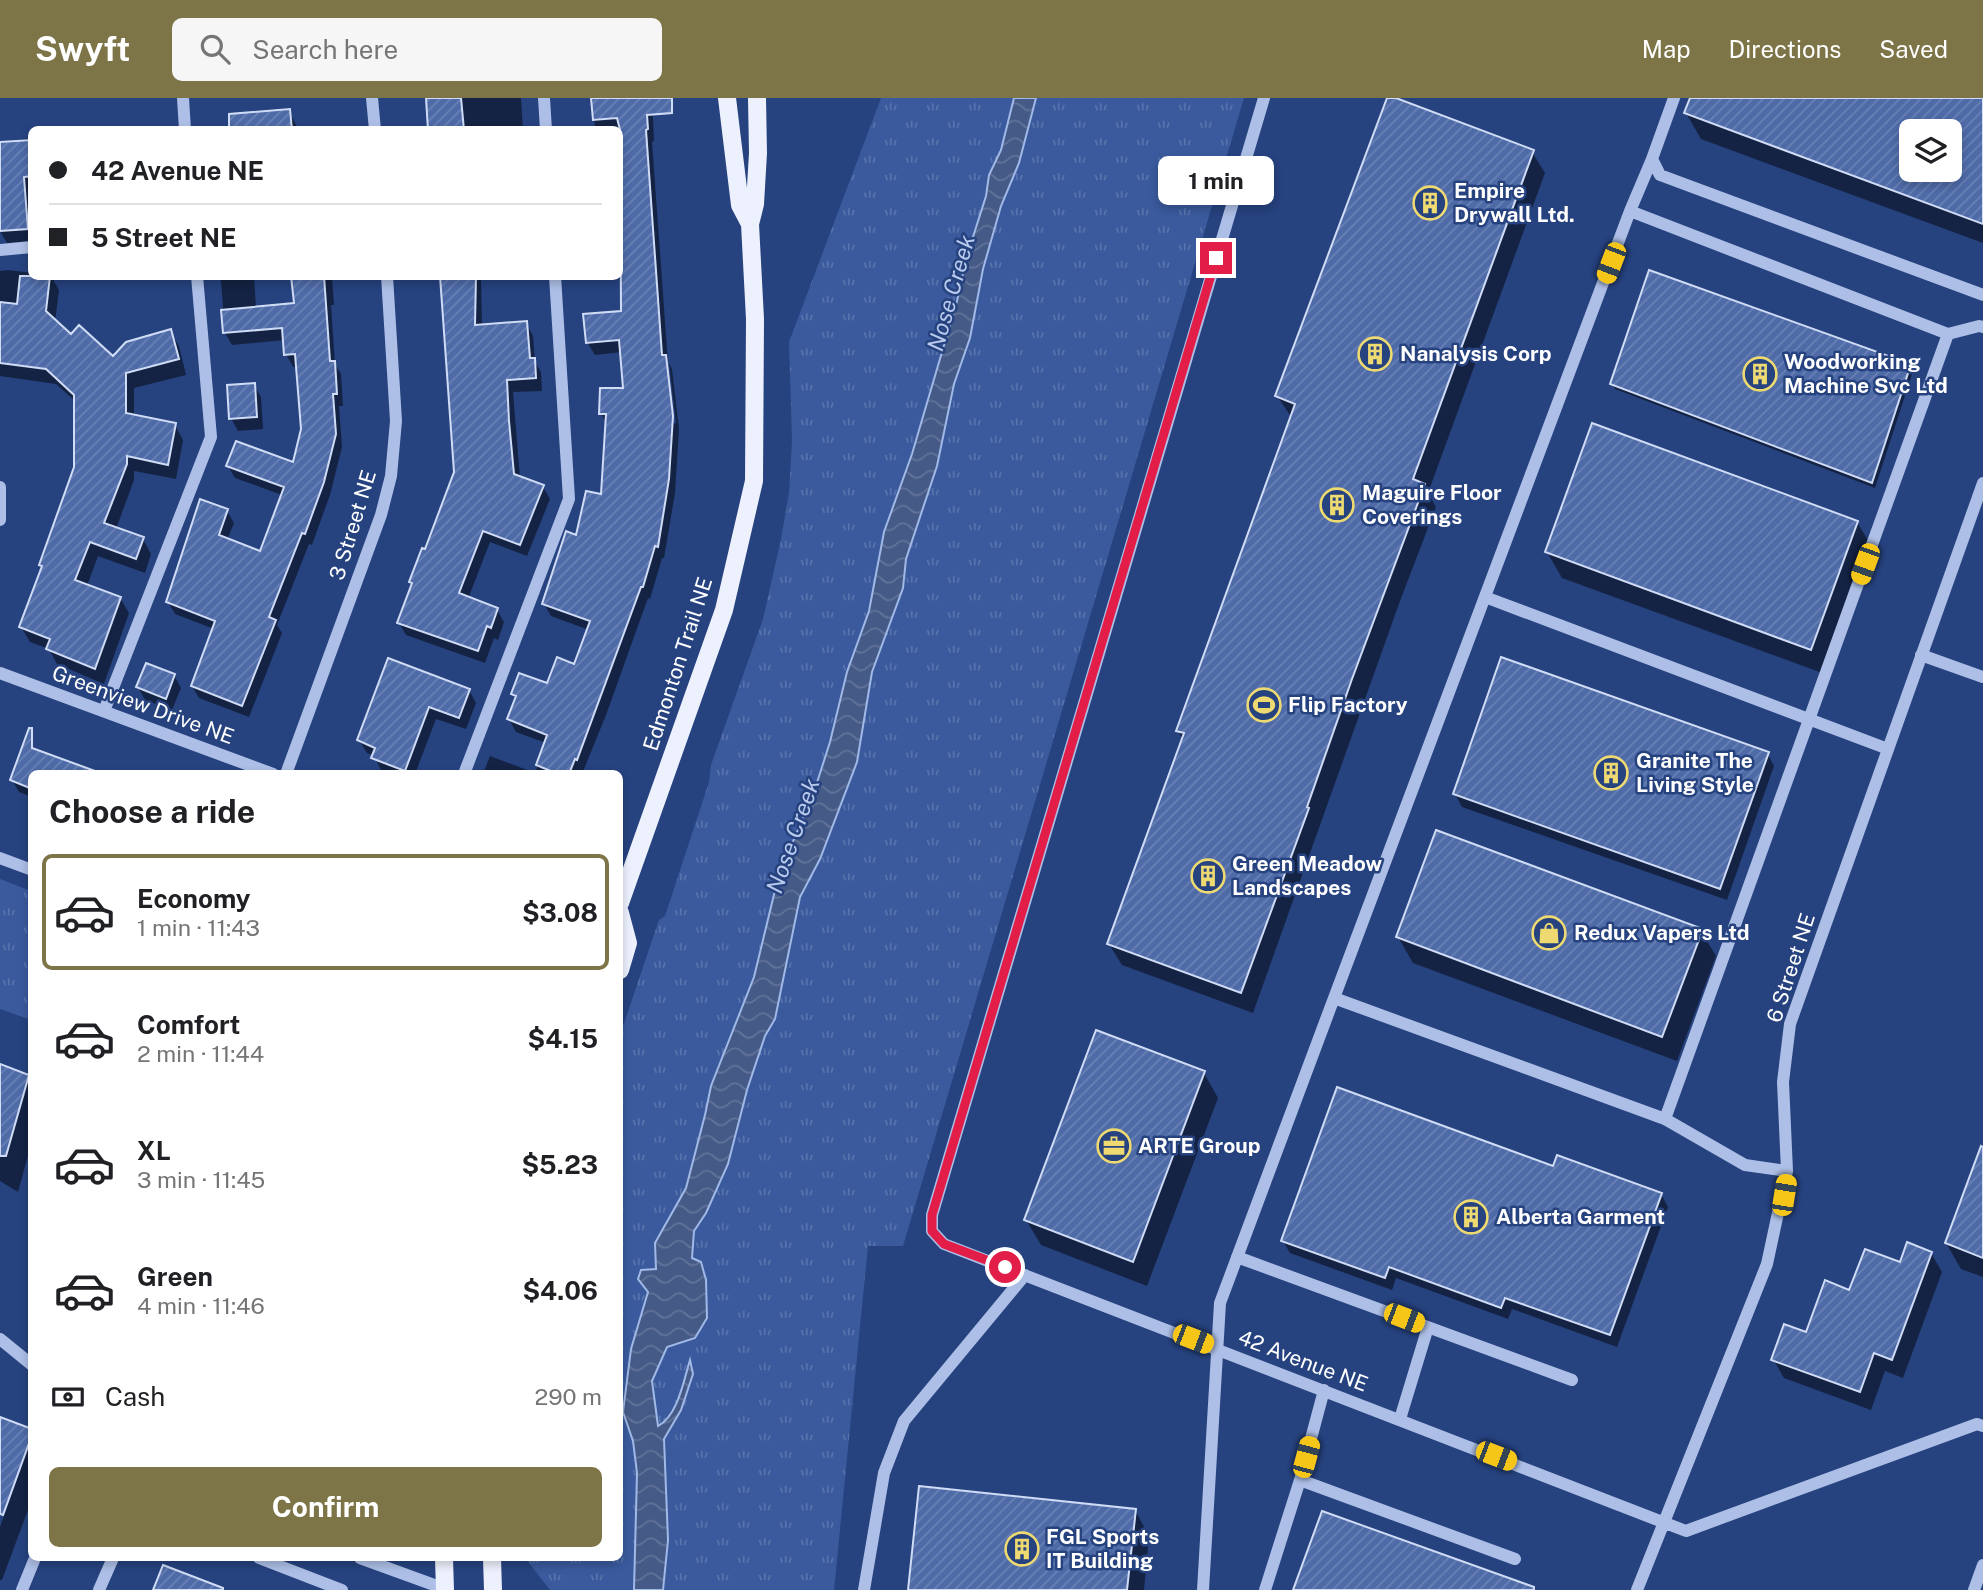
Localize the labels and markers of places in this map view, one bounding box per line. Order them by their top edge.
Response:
place label: Empire Drywall Ltd. [1454,178,1575,227]
building icon: Empire Drywall Ltd. [1411,184,1449,222]
building icon: Nanalysis Corp [1356,335,1394,373]
place label: Nanalysis Corp [1400,341,1551,366]
place label: Woodworking Machine Svc Ltd [1784,349,1948,398]
building icon: Woodworking Machine Svc Ltd [1741,355,1779,393]
place label: Maguire Floor Coverings [1362,480,1502,529]
building icon: Maguire Floor Coverings [1318,486,1356,524]
sports icon: Flip Factory [1245,686,1283,724]
place label: Flip Factory [1288,692,1408,717]
place label: Granite The Living Style [1636,748,1754,797]
building icon: Granite The Living Style [1592,754,1630,792]
place label: Green Meadow Landscapes [1232,851,1382,900]
building icon: Green Meadow Landscapes [1189,857,1227,895]
shop icon: Redux Vapers Ltd [1530,914,1568,952]
place label: Redux Vapers Ltd [1574,920,1749,945]
office icon: ARTE Group [1095,1127,1133,1165]
place label: ARTE Group [1138,1133,1261,1158]
building icon: Alberta Garment [1452,1198,1490,1236]
place label: Alberta Garment [1496,1204,1665,1229]
place label: FGL Sports IT Building [1046,1524,1159,1573]
building icon: FGL Sports IT Building [1003,1530,1041,1568]

